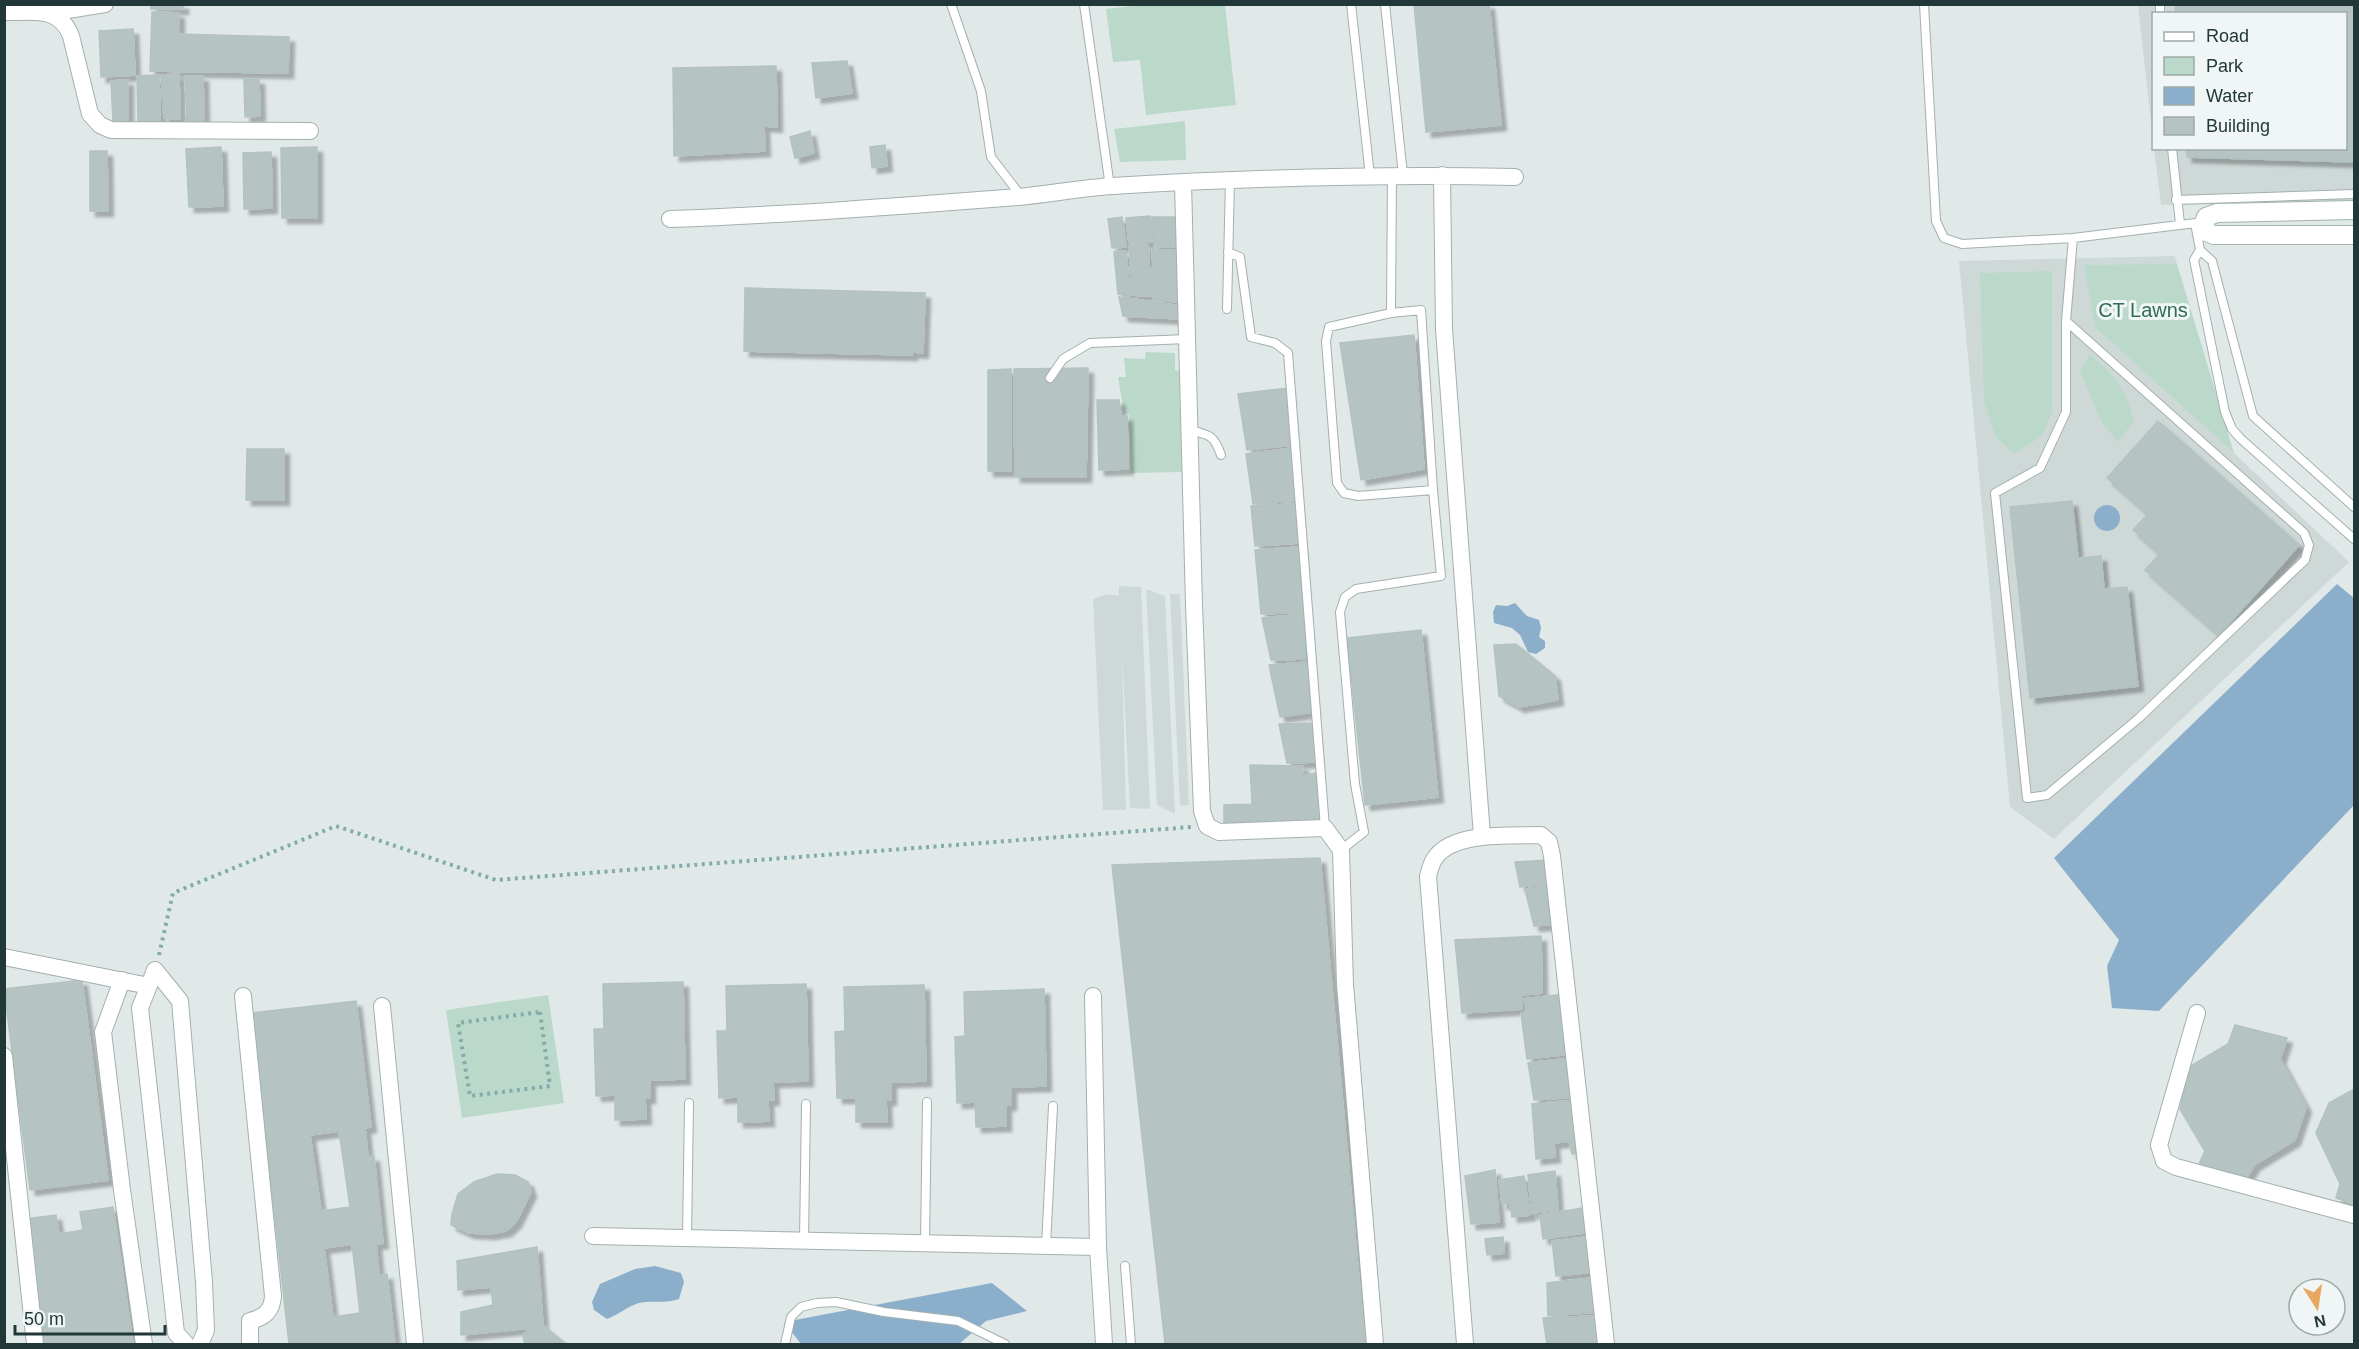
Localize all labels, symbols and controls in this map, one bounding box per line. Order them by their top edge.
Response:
legend [2152,12,2347,150]
text: Road [2206,26,2249,46]
text: Park [2206,56,2244,76]
text: Water [2206,86,2253,106]
text: Building [2206,116,2270,136]
park label: CT Lawns [2098,299,2188,321]
north arrow [2287,1277,2347,1337]
scale bar [15,1298,165,1336]
text: 50 m [24,1309,64,1329]
text: N [2313,1312,2327,1331]

